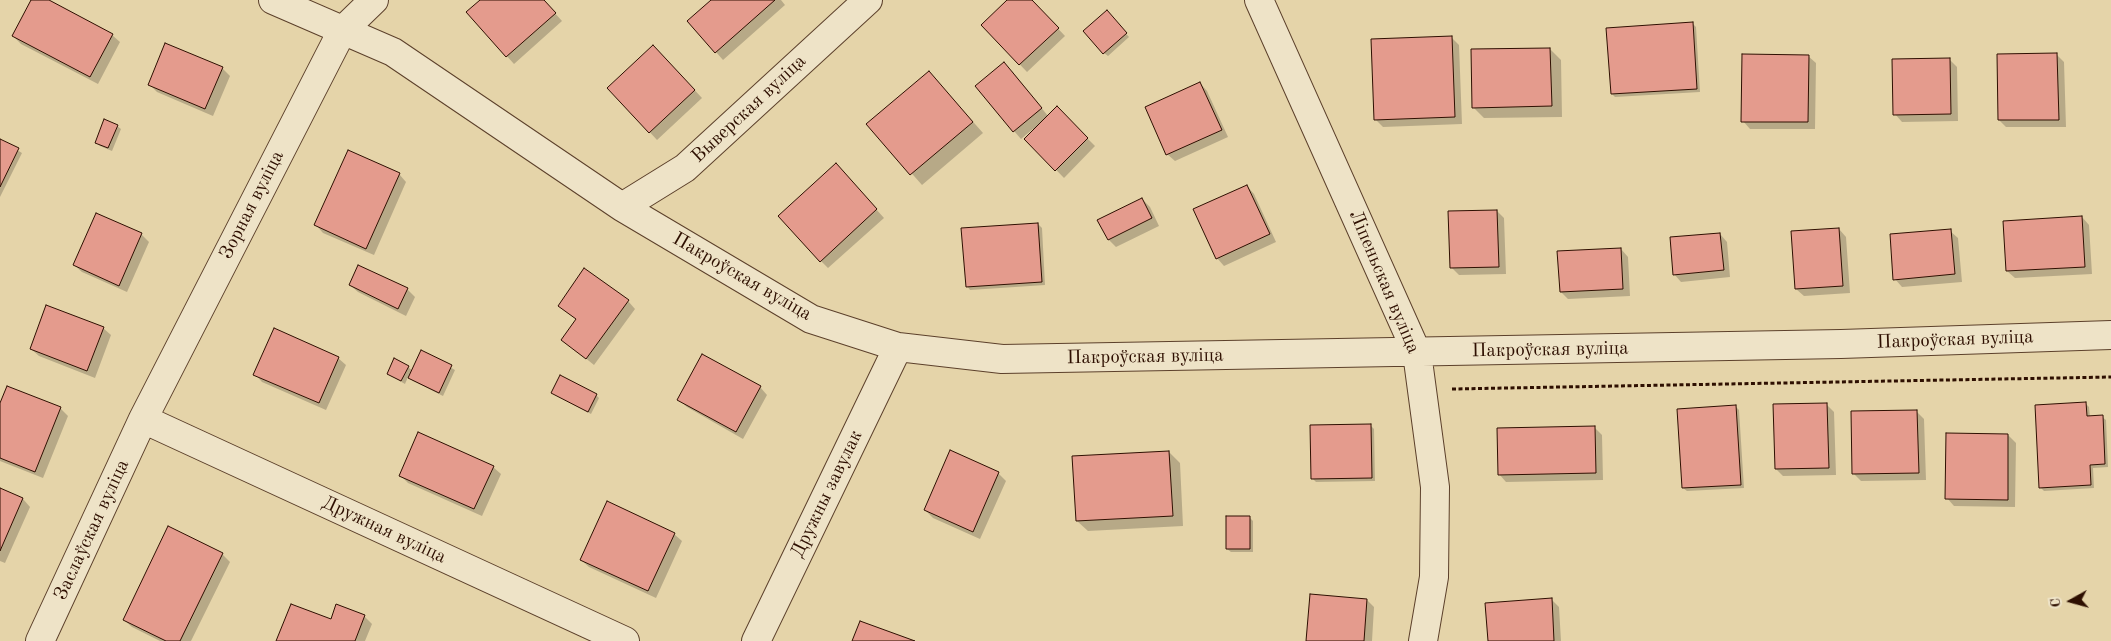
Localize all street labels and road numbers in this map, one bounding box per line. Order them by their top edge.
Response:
street label: Выверская вуліца [687,50,811,168]
street label: Зорная вуліца [215,147,289,263]
street label: Ліпеньская вуліца [1344,207,1424,357]
street label: Пакроўская вуліца [668,228,816,326]
street label: Пакроўская вуліца [1876,326,2034,354]
street label: Пакроўская вуліца [1471,337,1629,363]
street label: Пакроўская вуліца [1066,344,1224,370]
street label: Дружны завулак [786,427,868,561]
street label: Заслаўская вуліца [49,456,135,604]
street label: Дружная вуліца [318,491,450,569]

